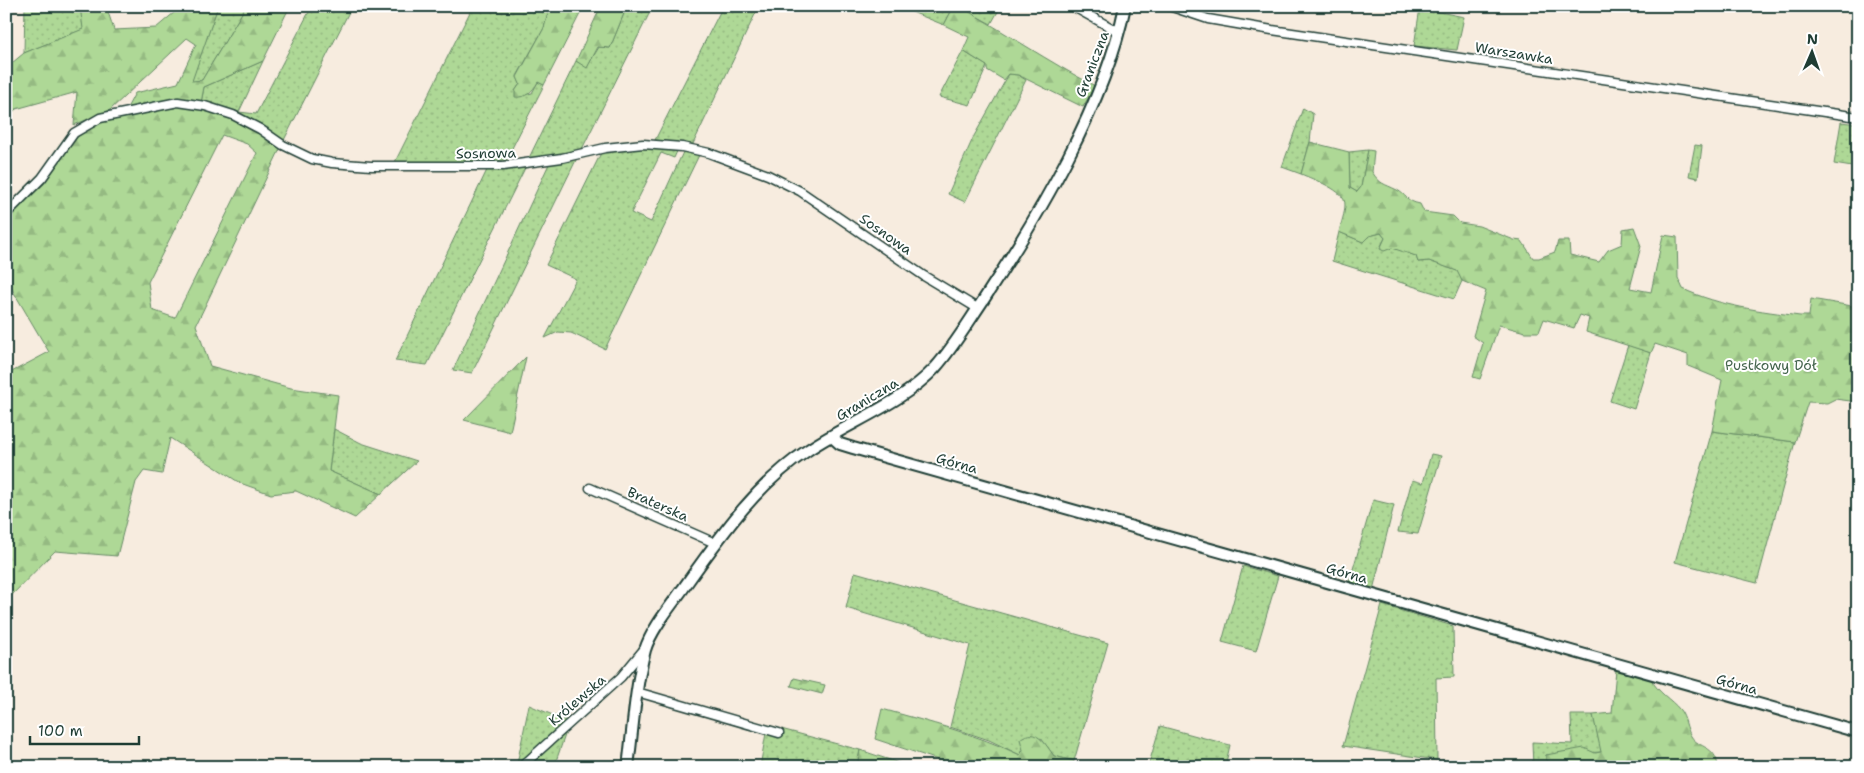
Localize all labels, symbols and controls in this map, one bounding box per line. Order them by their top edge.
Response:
street label: Graniczna [1071,28,1113,100]
north arrow [1786,28,1836,78]
text: N [1807,30,1818,48]
street label: Warszawka [1474,38,1555,68]
street label: Sosnowa [456,143,516,163]
street label: Sosnowa [856,209,916,259]
park label: Pustkowy Dół [1725,356,1817,374]
street label: Graniczna [833,373,902,425]
street label: Górna [934,449,980,478]
street label: Braterska [625,483,692,526]
street label: Górna [1324,559,1370,588]
street label: Królewska [545,670,609,730]
street label: Górna [1714,670,1760,699]
scale bar [30,713,139,745]
text: 100 m [38,721,83,741]

